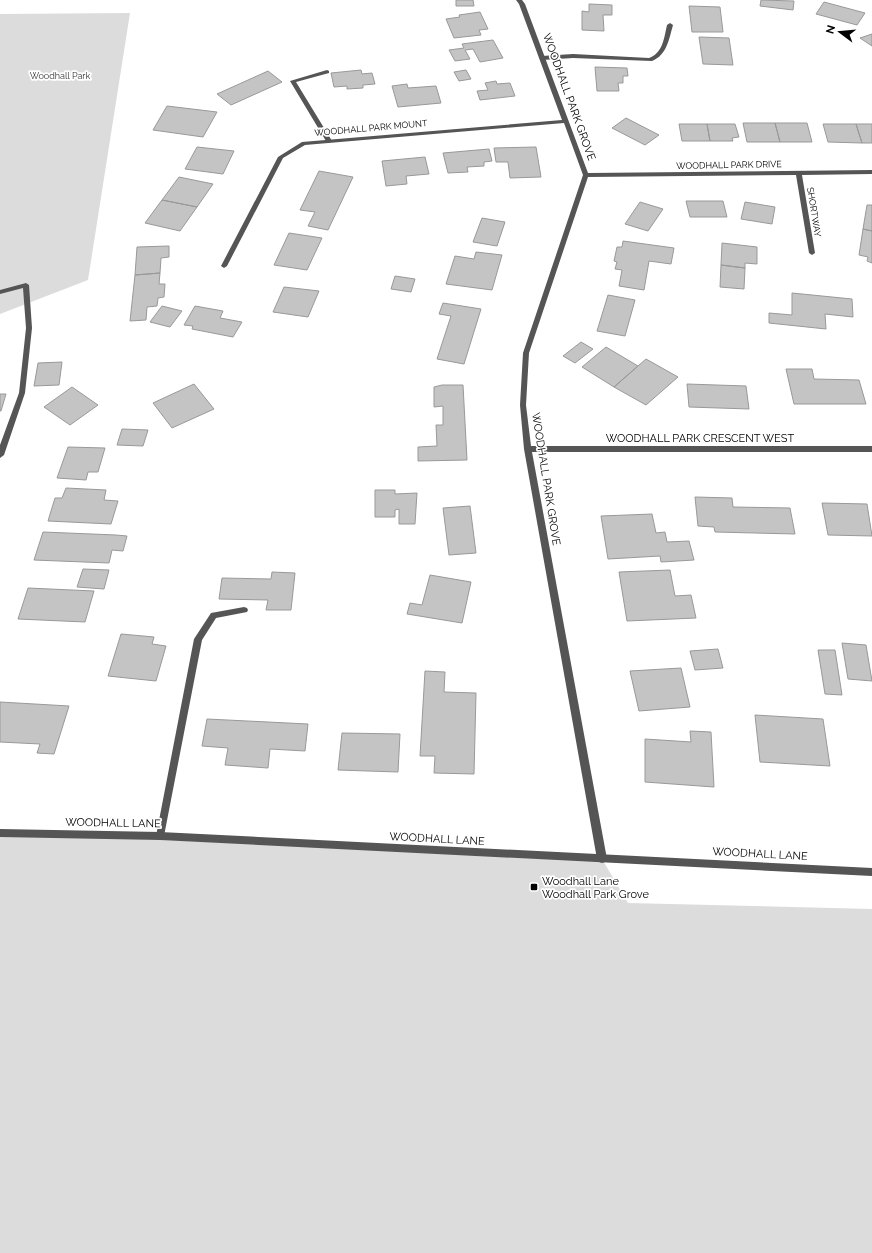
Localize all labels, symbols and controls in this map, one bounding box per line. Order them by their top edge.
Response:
north arrow [820,12,860,52]
text: N [823,24,838,35]
street label: WOODHALL PARK GROVE [540,32,598,163]
park label: Woodhall Park [30,71,91,81]
street label: WOODHALL PARK MOUNT [314,118,428,138]
street label: WOODHALL PARK DRIVE [676,159,782,171]
street label: SHORTWAY [805,186,823,238]
street label: WOODHALL PARK GROVE [529,412,563,547]
street label: WOODHALL PARK CRESCENT WEST [606,432,794,445]
street label: WOODHALL LANE [65,816,161,830]
street label: WOODHALL LANE [389,830,485,848]
street label: WOODHALL LANE [712,845,808,863]
place label: Woodhall Lane Woodhall Park Grove [542,875,649,901]
marker: Woodhall Lane Woodhall Park Grove [529,882,539,892]

